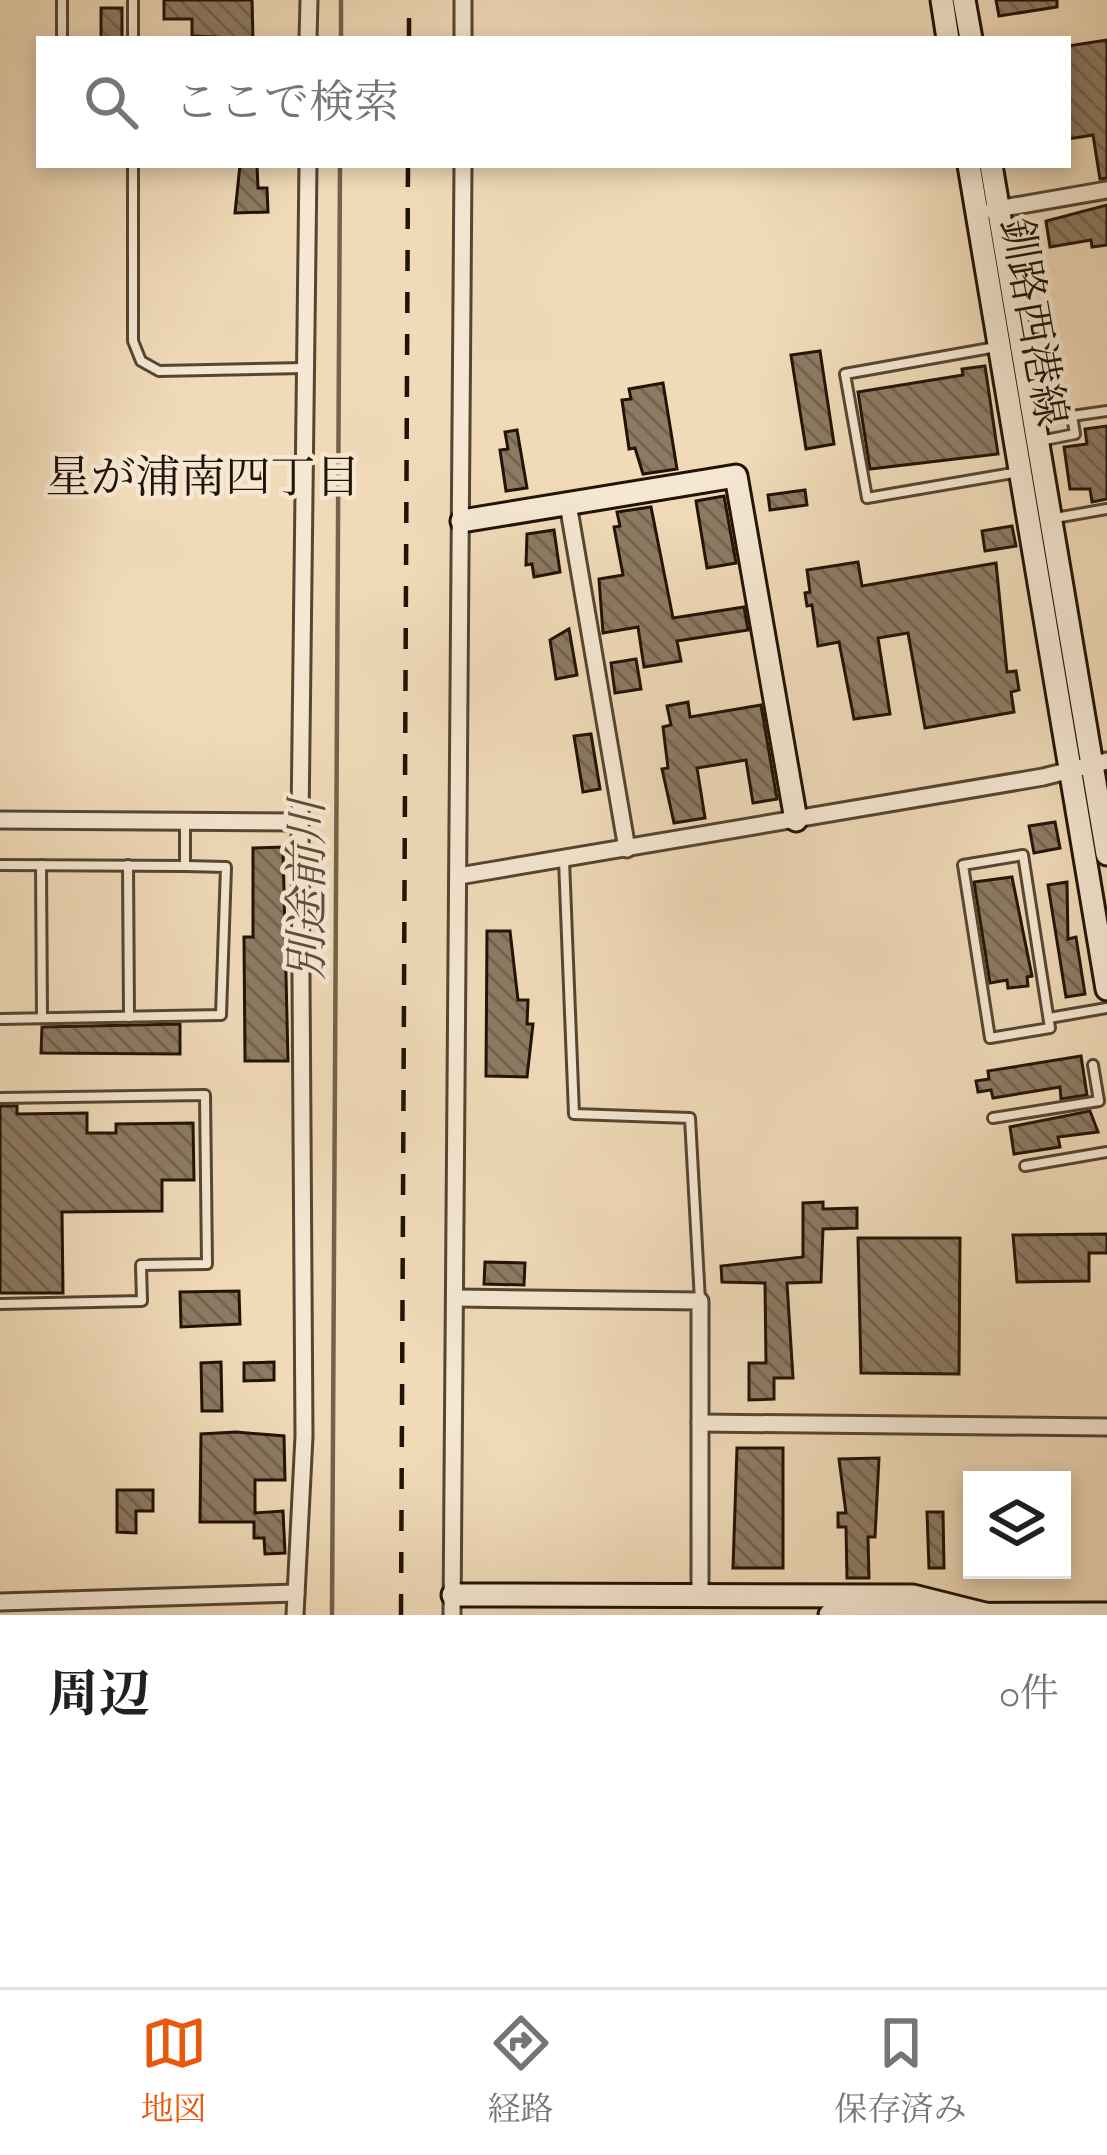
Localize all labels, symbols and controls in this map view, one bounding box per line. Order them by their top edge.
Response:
search box [36,36,1071,168]
icon: search [78,69,144,135]
text: ここで検索 [174,74,399,139]
street label: 釧路西港線 [982,214,1078,431]
district label: 星が浦南四丁目 [45,449,361,514]
water label: 別途前川 [279,795,344,980]
map controls [963,1471,1071,1579]
button: layers [963,1471,1071,1579]
text: 周辺 [48,1662,150,1735]
text: 0件 [999,1669,1059,1725]
tab: 地図 [141,2010,207,2136]
tab: 経路 [488,2010,554,2136]
tab: 保存済み [835,2010,967,2136]

